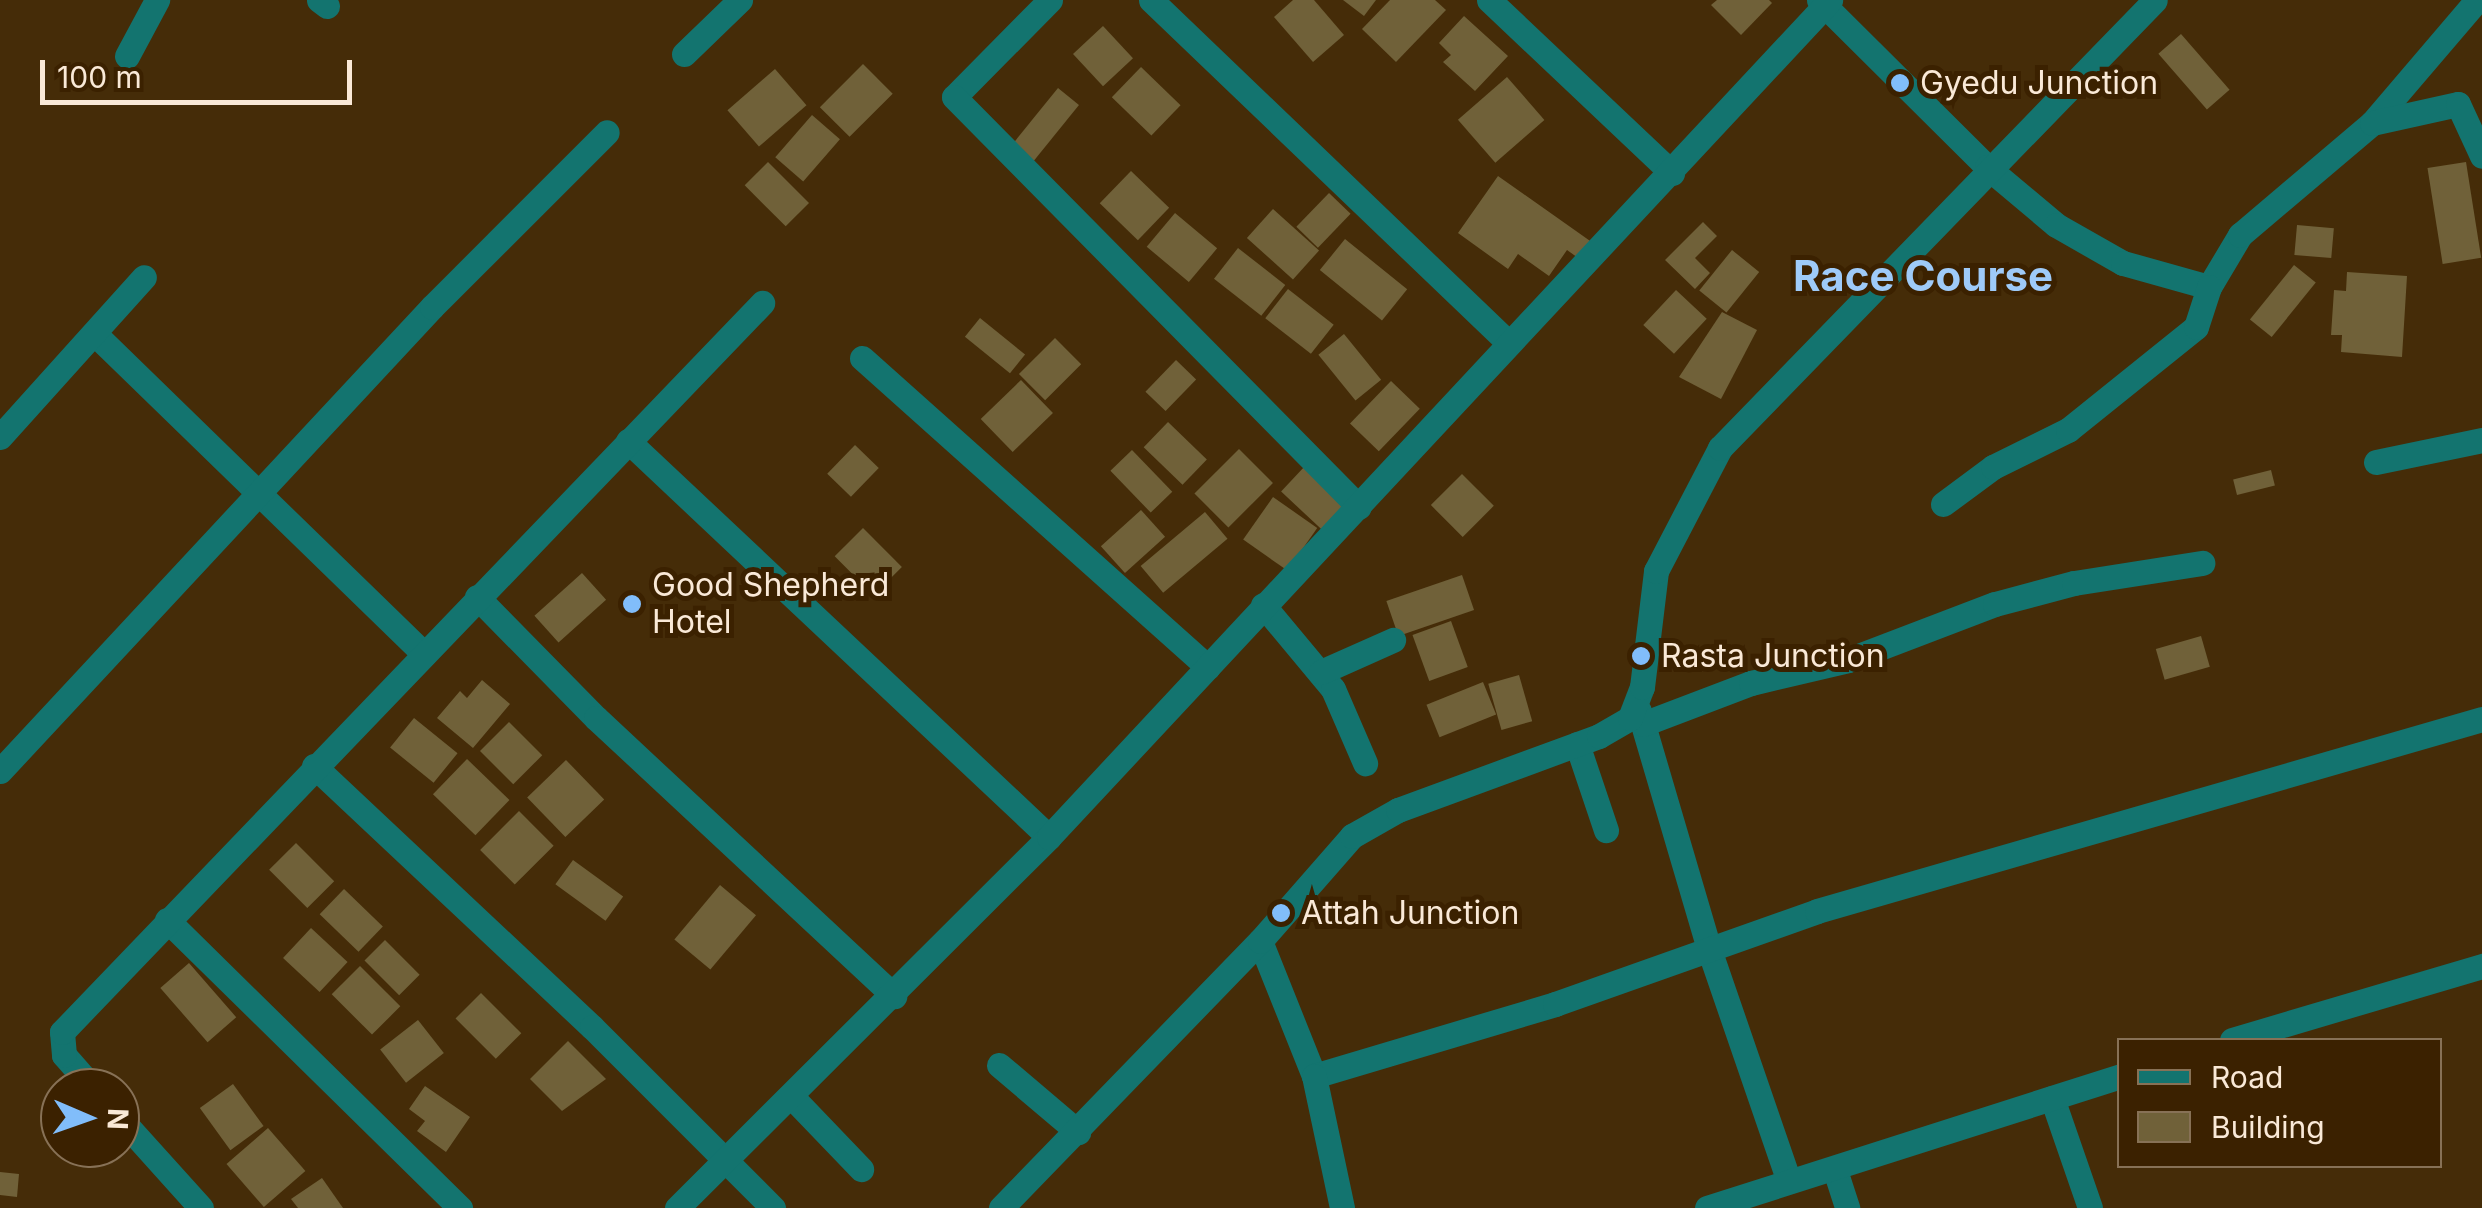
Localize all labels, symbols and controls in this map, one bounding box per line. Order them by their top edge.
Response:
scale bar [45,40,358,102]
text: 100 m [57,59,142,95]
place label: Gyedu Junction [1920,64,2158,102]
marker: Gyedu Junction [1889,72,1911,94]
district label: Race Course [1793,251,2053,301]
place label: Good Shepherd Hotel [652,567,889,642]
marker: Good Shepherd Hotel [621,593,643,615]
place label: Rasta Junction [1661,637,1885,675]
marker: Rasta Junction [1630,645,1652,667]
place label: Attah Junction [1301,894,1519,932]
marker: Attah Junction [1270,902,1292,924]
legend [2117,1038,2442,1168]
text: Road [2211,1059,2283,1095]
north arrow [40,1068,140,1168]
text: N [101,1108,135,1130]
text: Building [2211,1109,2325,1145]

